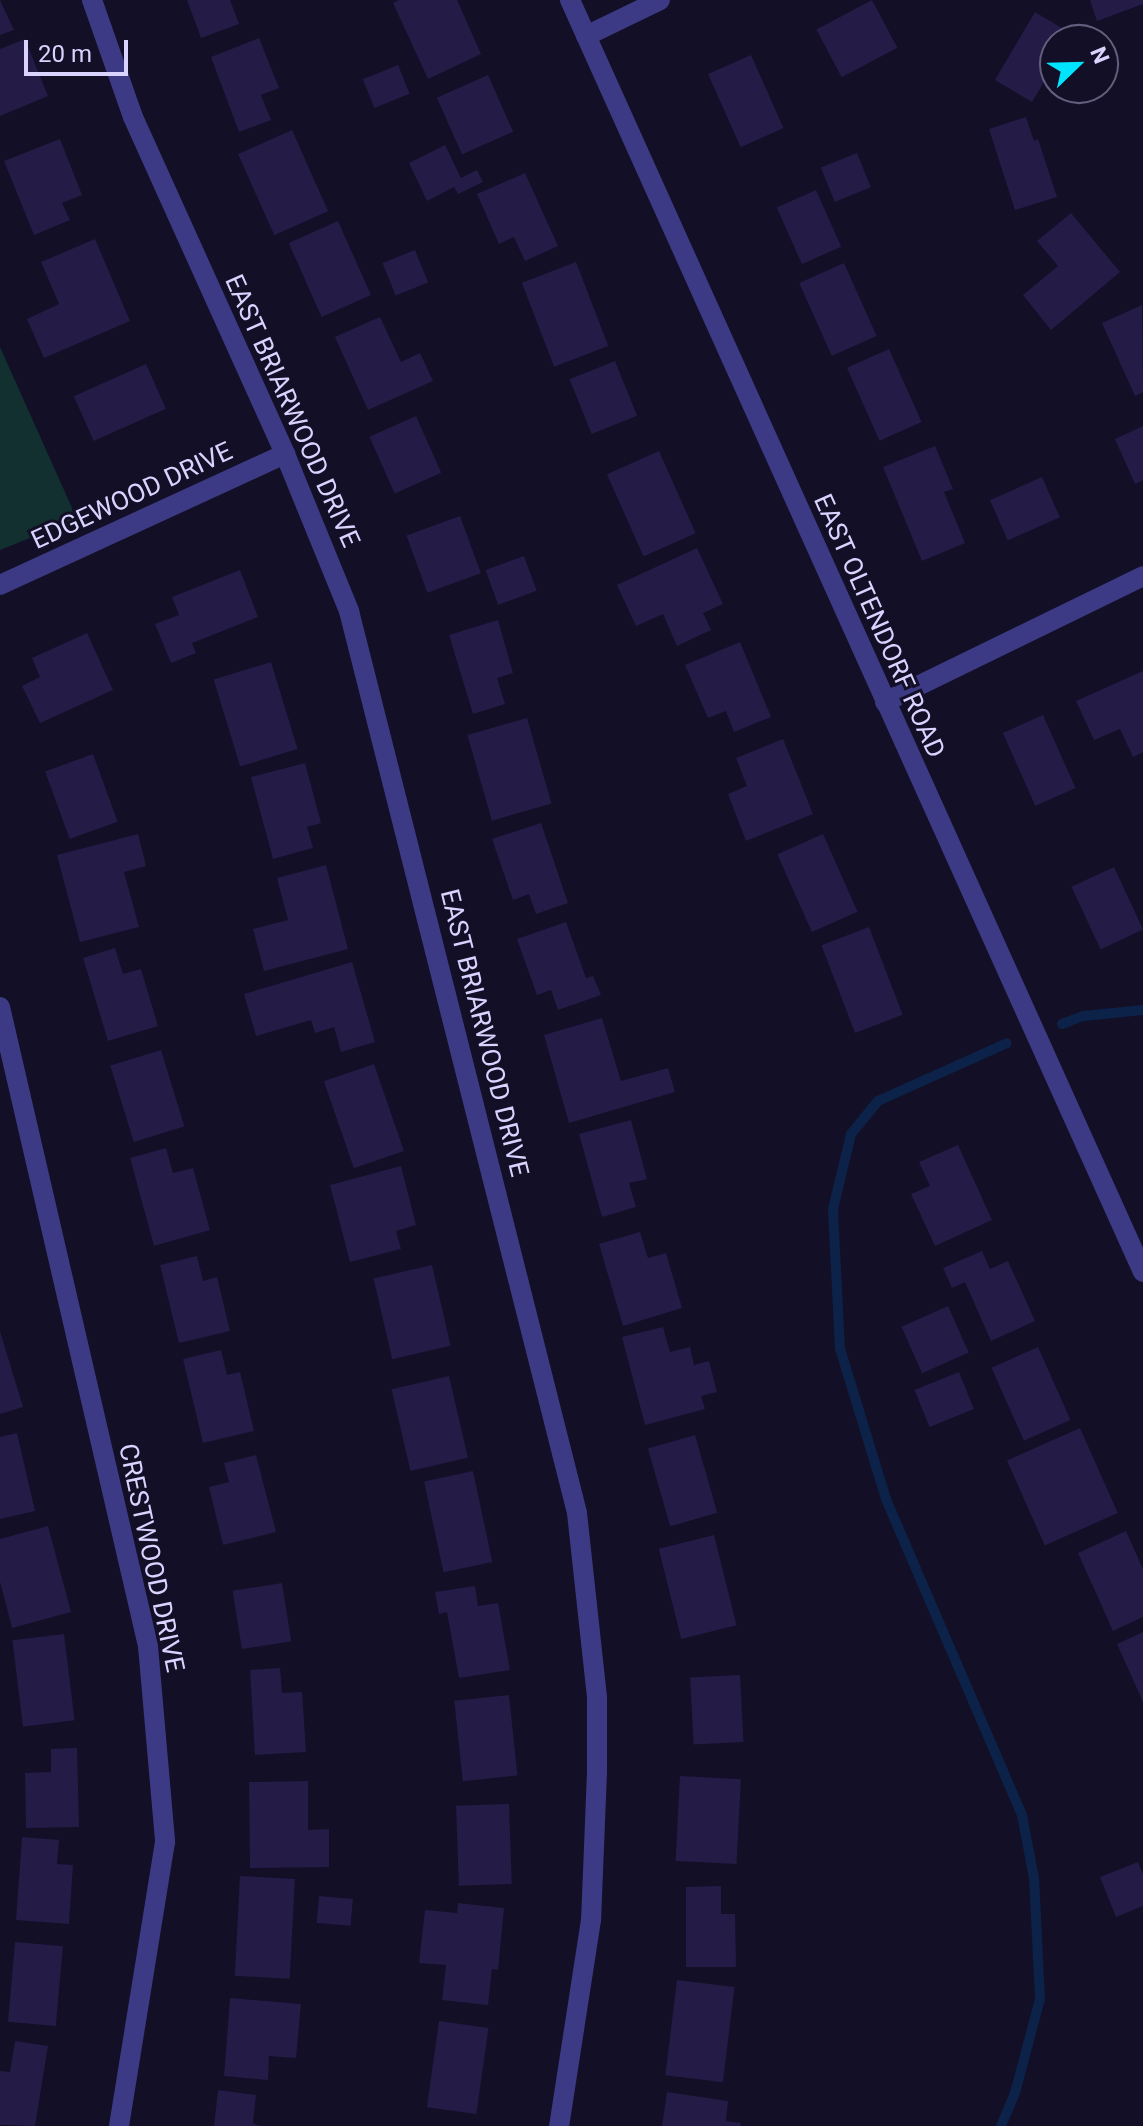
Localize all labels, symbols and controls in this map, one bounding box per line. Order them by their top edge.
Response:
scale bar [28,24,132,74]
north arrow [1039,24,1119,104]
text: 20 m [38,40,92,68]
text: N [1085,43,1114,67]
street label: EAST BRIARWOOD DRIVE [218,270,366,552]
street label: EDGEWOOD DRIVE [27,436,237,556]
street label: EAST OLTENDORF ROAD [807,489,951,763]
street label: EAST BRIARWOOD DRIVE [433,886,535,1180]
street label: CRESTWOOD DRIVE [112,1441,190,1675]

